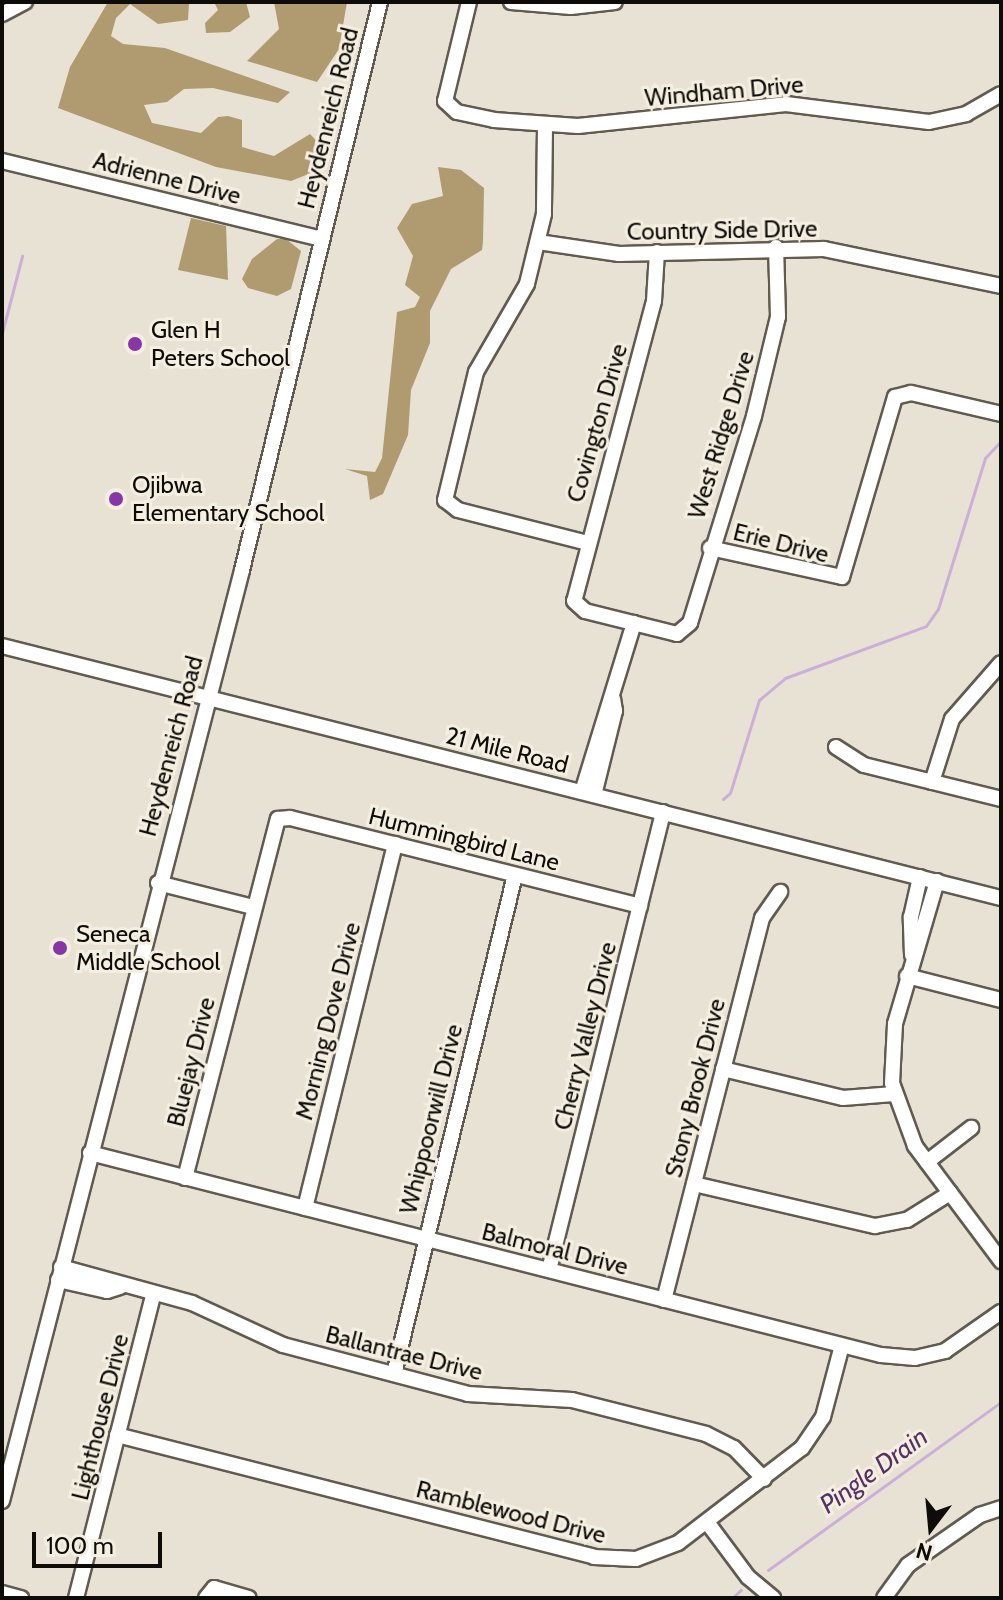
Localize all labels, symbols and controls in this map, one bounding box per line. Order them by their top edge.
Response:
street label: Heydenreich Road [292,24,364,212]
street label: Windham Drive [643,70,805,112]
street label: Adrienne Drive [90,146,244,210]
street label: Country Side Drive [627,214,817,246]
place label: Glen H Peters School [151,316,290,372]
marker: Glen H Peters School [126,335,144,353]
street label: Covington Drive [561,340,633,506]
street label: West Ridge Drive [682,348,760,522]
place label: Ojibwa Elementary School [132,471,324,527]
marker: Ojibwa Elementary School [107,490,125,508]
street label: Erie Drive [730,517,832,569]
street label: Heydenreich Road [133,653,209,839]
street label: 21 Mile Road [443,721,571,779]
street label: Hummingbird Lane [366,801,562,877]
street label: Morning Dove Drive [290,919,366,1123]
place label: Seneca Middle School [76,920,220,976]
marker: Seneca Middle School [51,939,69,957]
street label: Cherry Valley Drive [548,939,622,1133]
street label: Bluejay Drive [161,994,221,1130]
street label: Stony Brook Drive [659,996,731,1180]
street label: Whippoorwill Drive [393,1021,469,1217]
street label: Balmoral Drive [479,1217,631,1281]
street label: Ballantrae Drive [323,1320,485,1386]
street label: Lighthouse Drive [65,1331,135,1503]
water label: Pingle Drain [814,1421,934,1521]
street label: Ramblewood Drive [413,1475,609,1549]
north arrow [891,1488,971,1568]
scale bar [36,1516,166,1566]
text: 100 m [46,1531,114,1560]
text: N [913,1536,935,1567]

